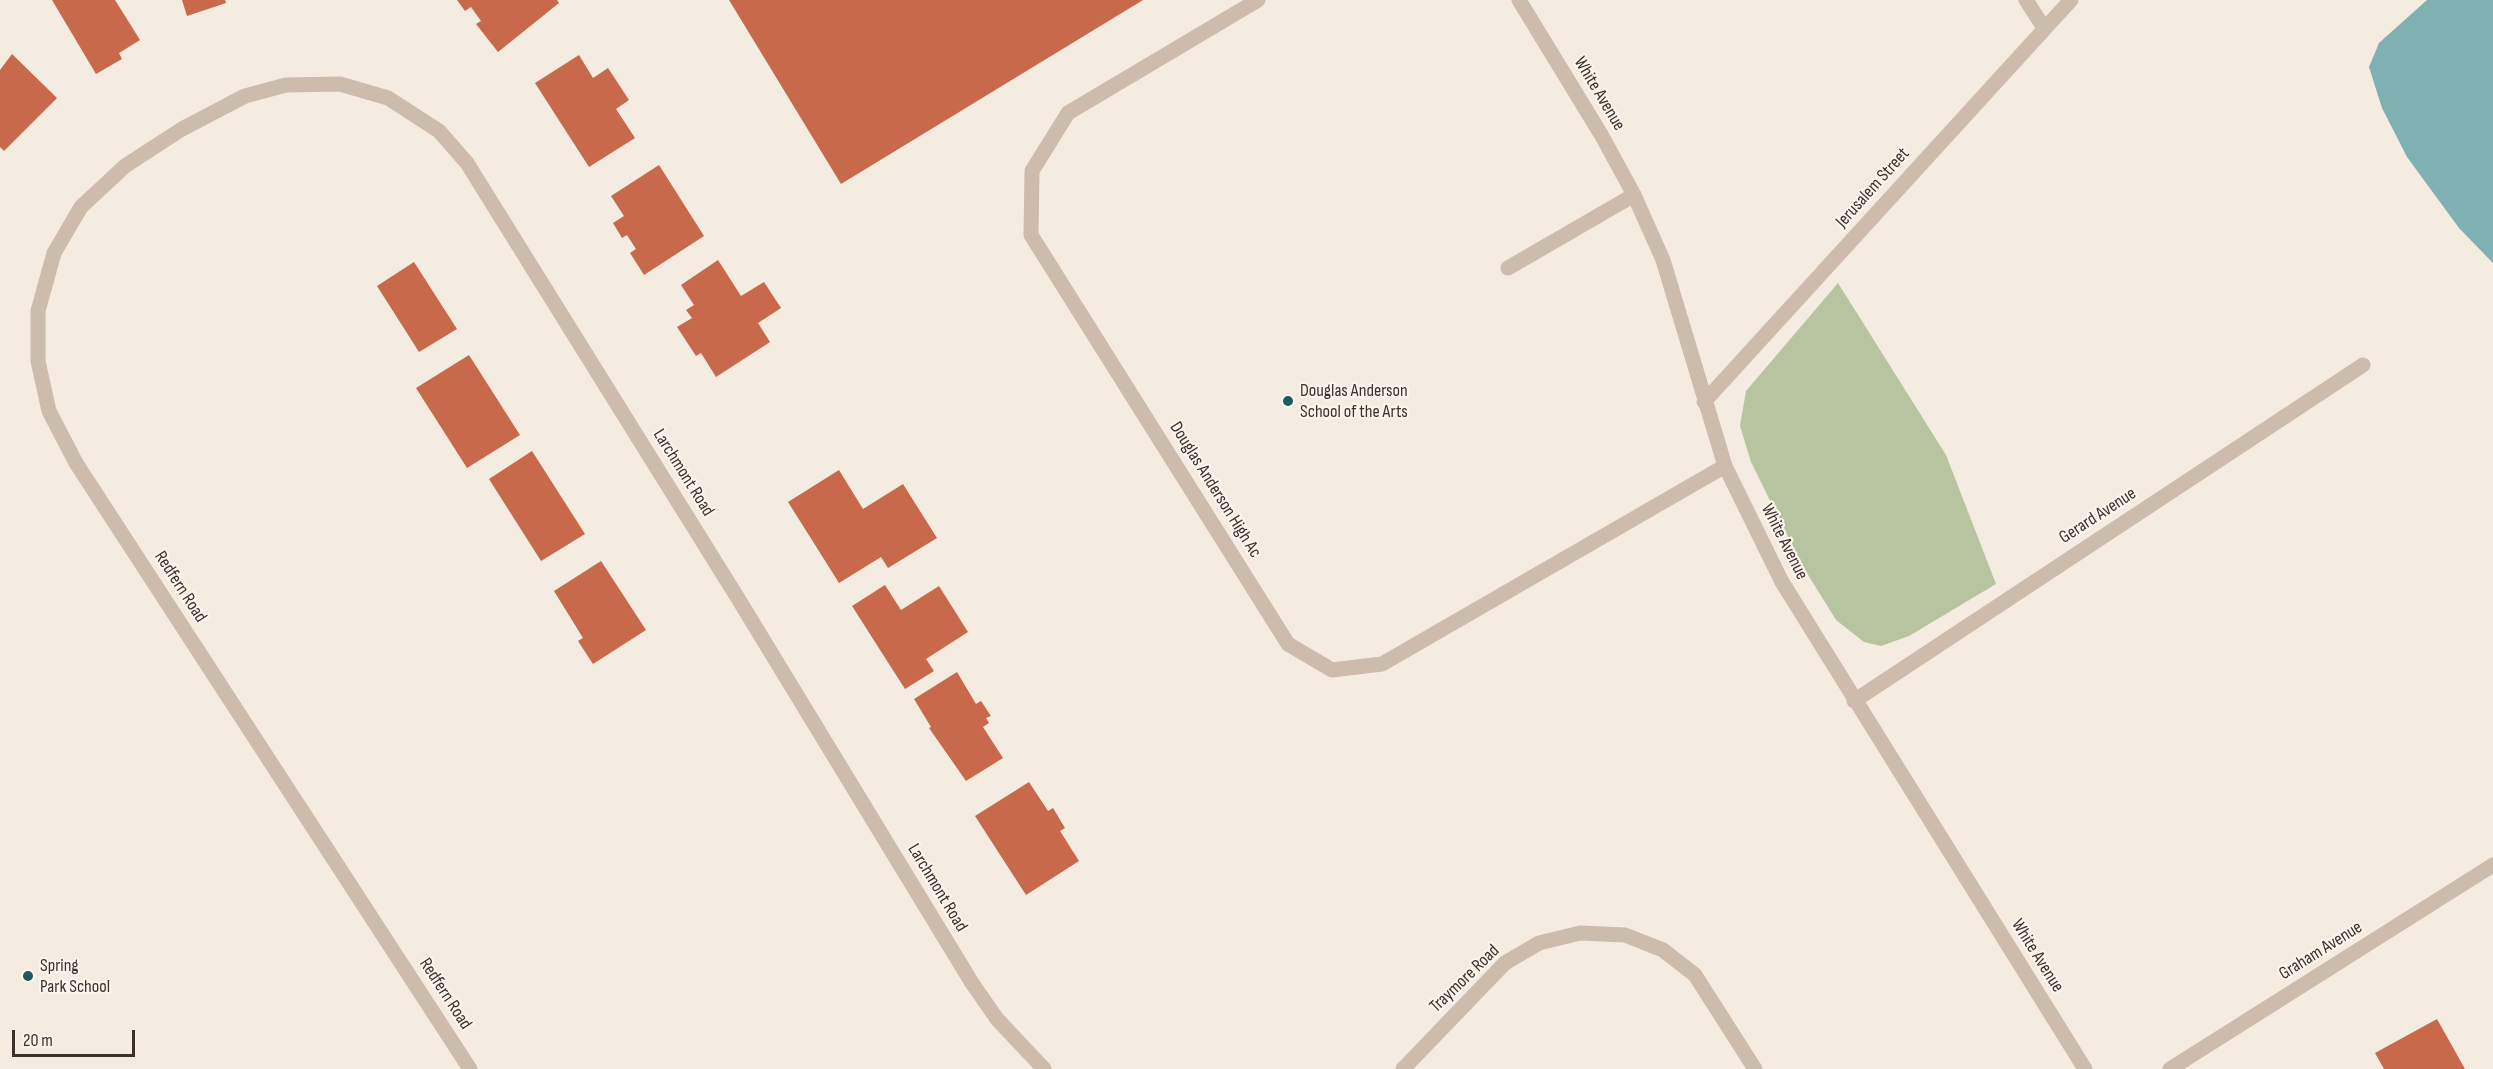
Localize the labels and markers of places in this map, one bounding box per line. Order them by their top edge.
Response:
place label: Douglas Anderson School of the Arts [1300,380,1408,422]
marker: Douglas Anderson School of the Arts [1281,394,1295,408]
place label: Spring Park School [40,955,110,998]
marker: Spring Park School [21,969,35,983]

